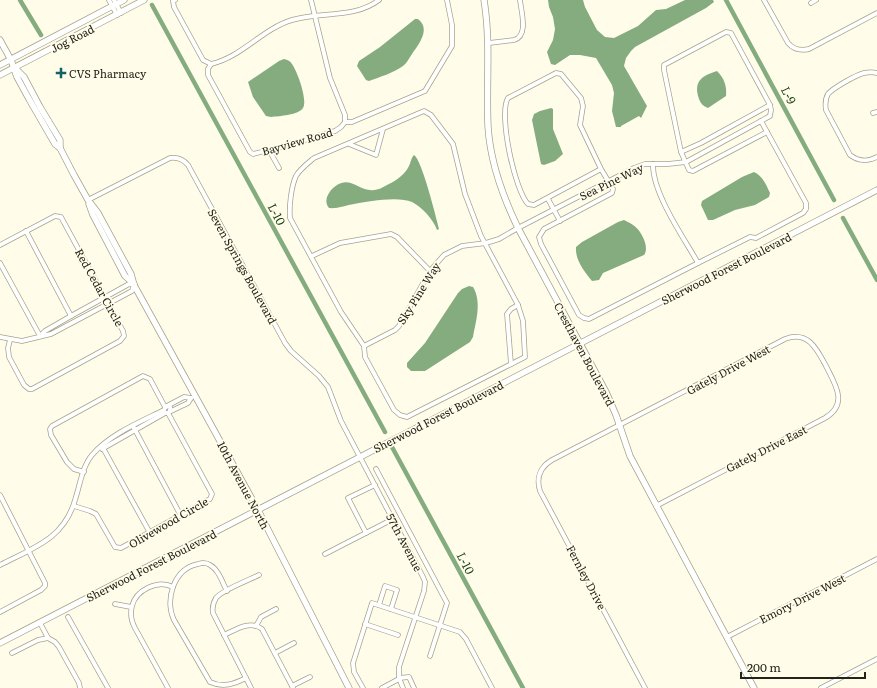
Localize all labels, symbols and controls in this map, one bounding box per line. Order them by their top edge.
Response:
street label: Jog Road [47,20,97,56]
place label: CVS Pharmacy [69,65,147,81]
marker: CVS Pharmacy [56,68,66,78]
water label: L-9 [777,83,801,108]
street label: Bayview Road [260,123,335,159]
street label: Sea Pine Way [576,158,646,203]
water label: L-10 [264,200,290,228]
street label: Seven Springs Boulevard [205,205,282,327]
street label: Sherwood Forest Boulevard [658,228,794,308]
street label: Red Cedar Circle [72,245,128,329]
street label: Sky Pine Way [392,258,444,327]
street label: Cresthaven Boulevard [551,299,619,409]
street label: Gately Drive West [683,340,773,398]
street label: Sherwood Forest Boulevard [370,376,506,456]
street label: Gately Drive East [723,420,810,475]
street label: 10th Avenue North [214,438,274,532]
street label: Olivewood Circle [125,493,211,551]
street label: 57th Avenue [383,510,427,574]
street label: Sherwood Forest Boulevard [83,525,219,605]
street label: Fernley Drive [563,542,611,612]
water label: L-10 [453,549,479,577]
street label: Emory Drive West [756,569,848,627]
scale bar [741,654,865,680]
text: 200 m [747,658,781,676]

